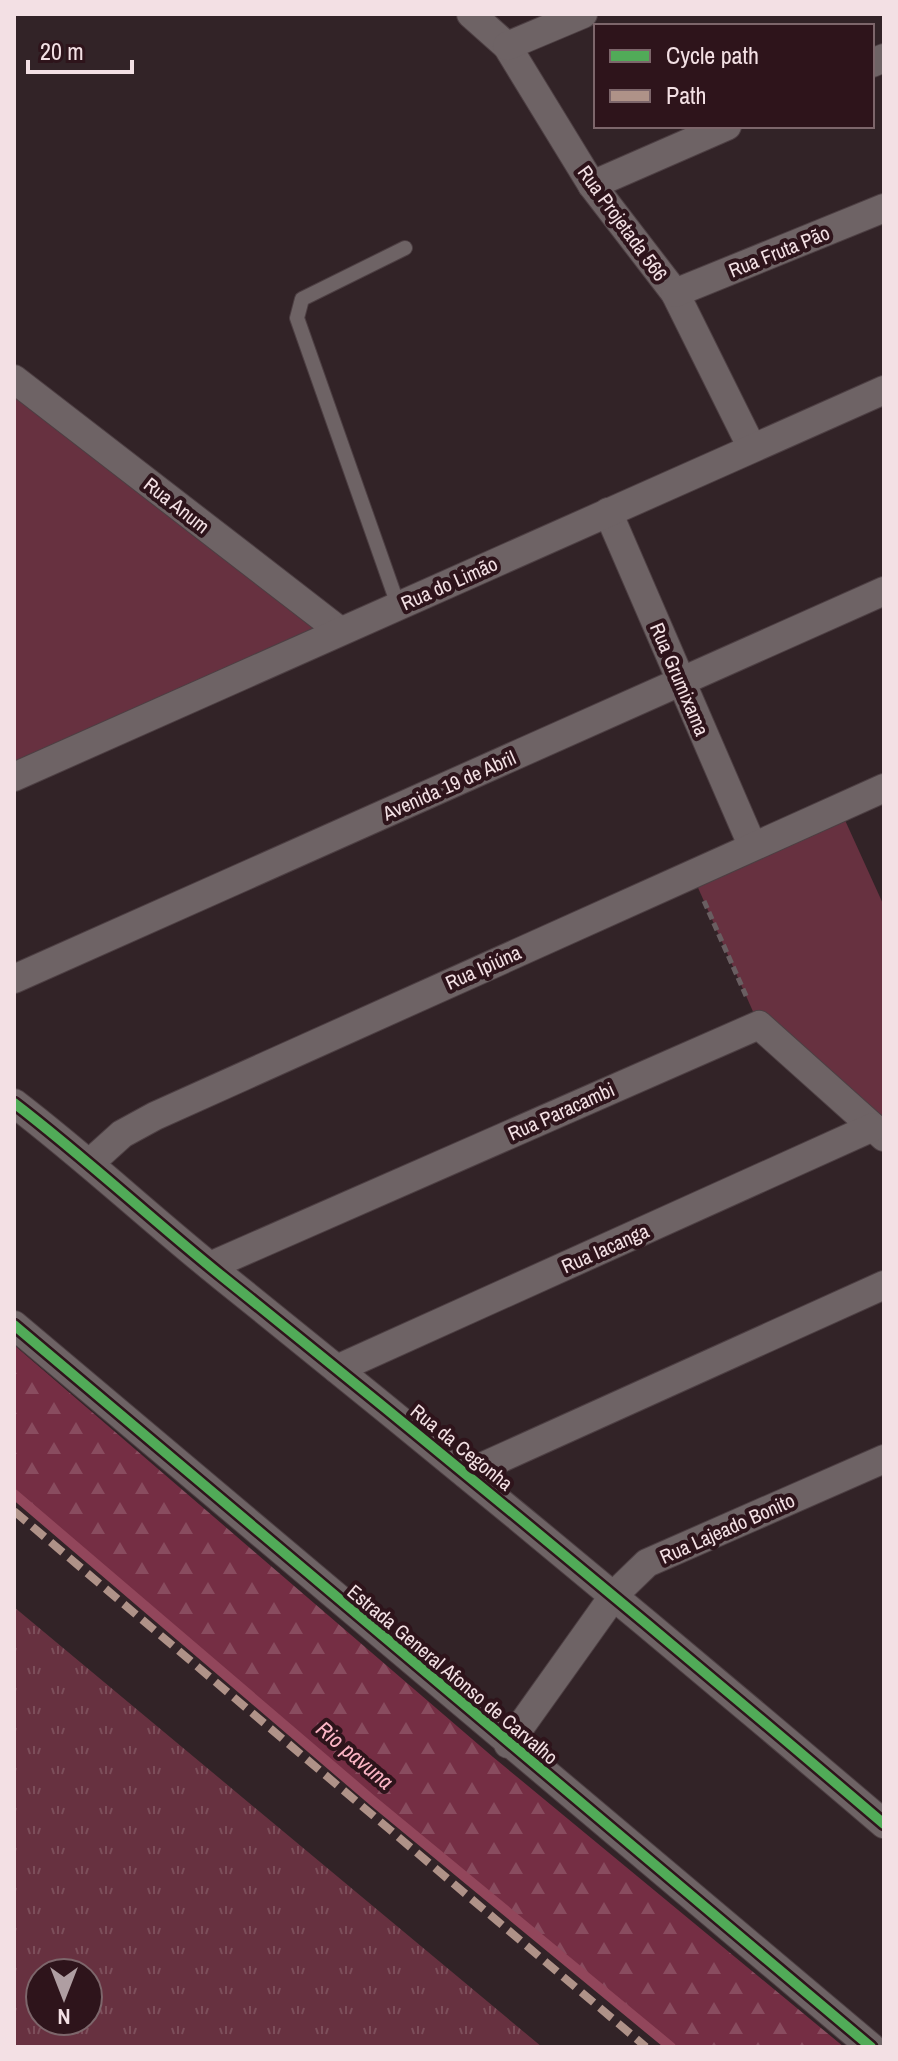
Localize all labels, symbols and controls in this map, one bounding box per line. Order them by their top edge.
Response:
scale bar [28,24,132,74]
legend [594,24,874,128]
text: 20 m [40,35,84,67]
text: Cycle path [666,39,759,71]
text: Path [666,79,707,111]
street label: Rua Projetada 566 [572,160,674,286]
street label: Rua Fruta Pão [724,219,834,283]
street label: Rua Anum [139,471,215,539]
street label: Rua do Limão [396,550,502,616]
street label: Rua Grumixama [644,618,716,740]
street label: Avenida 19 de Abril [377,744,520,827]
street label: Rua Ipiúna [441,938,525,996]
street label: Rua Paracambi [503,1075,619,1147]
street label: Rua Iacanga [557,1217,653,1279]
street label: Rua da Cegonha [405,1397,519,1497]
street label: Rua Lajeado Bonito [655,1486,799,1570]
street label: Estrada General Afonso de Carvalho [342,1578,564,1770]
water label: Rio pavuna [310,1714,400,1796]
north arrow [24,1957,104,2037]
text: N [57,2002,71,2032]

